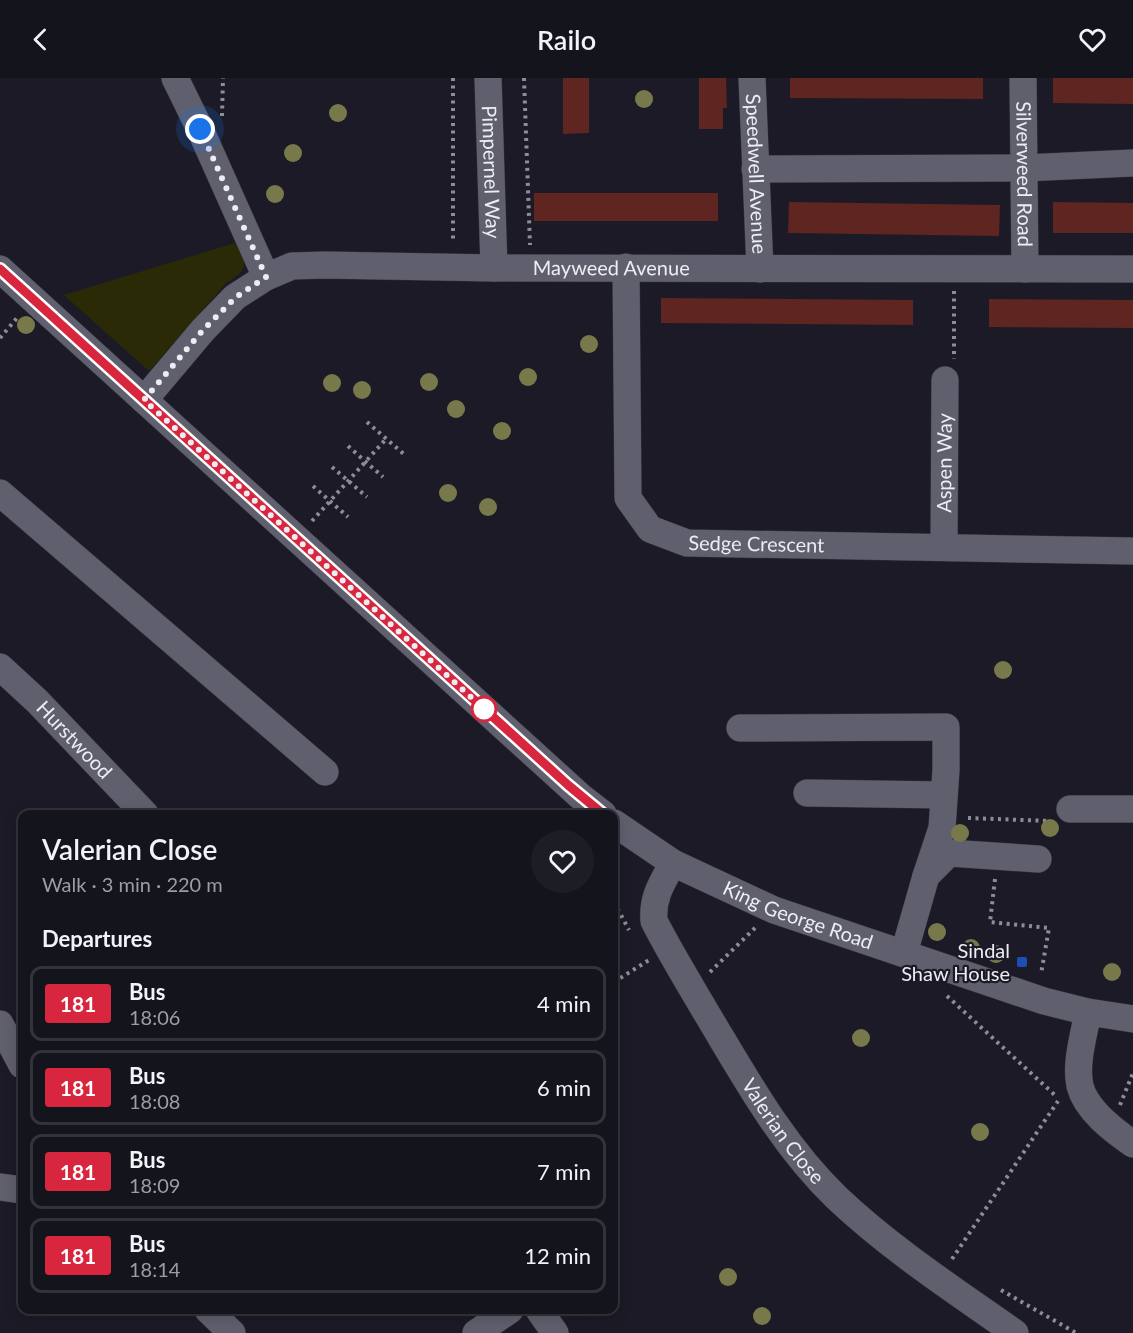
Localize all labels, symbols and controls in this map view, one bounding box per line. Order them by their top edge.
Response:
icon: back [24,23,57,56]
text: Railo [537,23,596,56]
icon: heart [1076,23,1109,56]
street label: Speedwell Avenue [742,93,772,255]
street label: Silverweed Road [1012,101,1038,247]
street label: Pimpernel Way [478,105,506,240]
your location [185,114,215,144]
street label: Mayweed Avenue [533,255,690,279]
street label: Aspen Way [931,412,956,513]
street label: Sedge Crescent [688,530,825,556]
street label: Hurstwood [32,695,118,783]
unlabelled marker [471,696,497,722]
button: heart [531,830,594,893]
text: Valerian Close [42,832,217,866]
text: Walk · 3 min · 220 m [42,872,223,896]
street label: King George Road [720,875,876,954]
text: Departures [42,925,152,952]
place label: Sindal Shaw House [901,938,1010,985]
marker: Sindal Shaw House [1015,955,1029,969]
text: Bus [129,978,165,1005]
text: 4 min [537,990,591,1017]
text: 181 [60,991,96,1016]
text: 18:06 [129,1005,180,1029]
text: Bus [129,1062,165,1089]
text: 6 min [537,1074,591,1101]
street label: Valerian Close [738,1074,830,1188]
text: 181 [60,1075,96,1100]
text: 18:08 [129,1089,180,1113]
text: Bus [129,1146,165,1173]
text: 7 min [537,1158,591,1185]
text: 181 [60,1159,96,1184]
text: 18:09 [129,1173,180,1197]
text: Bus [129,1230,165,1257]
text: 12 min [524,1242,591,1269]
text: 181 [60,1243,96,1268]
text: 18:14 [129,1257,180,1281]

